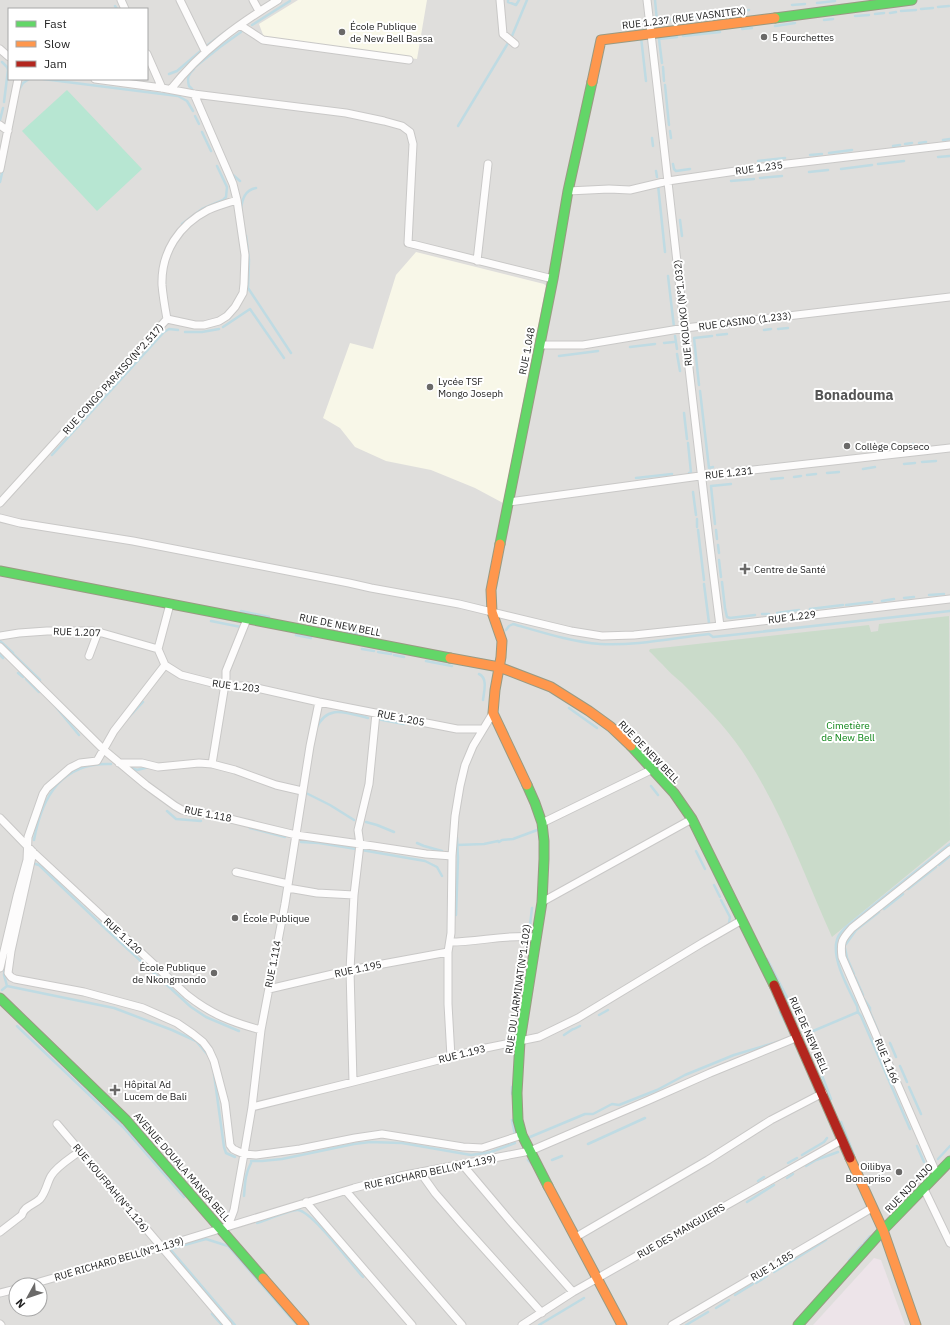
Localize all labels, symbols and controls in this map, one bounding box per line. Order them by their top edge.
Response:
street label: RUE 1.237 (RUE VASNITEX) [621,4,747,32]
legend [8,8,148,80]
text: Fast [44,16,67,31]
place label: École Publique de New Bell Bassa [350,20,434,45]
marker: École Publique de New Bell Bassa [337,27,347,37]
place label: 5 Fourchettes [772,31,834,44]
marker: 5 Fourchettes [759,32,769,42]
text: Slow [44,36,70,51]
text: Jam [44,56,67,71]
street label: RUE 1.235 [734,158,784,178]
street label: RUE KOLOKO (N°1.032) [671,259,695,367]
street label: RUE CASINO (1.233) [698,309,792,333]
street label: RUE CONGO PARAISO(N°2.517) [60,321,166,437]
street label: RUE 1.048 [516,326,538,376]
place label: Lycée TSF Mongo Joseph [438,375,503,400]
marker: Lycée TSF Mongo Joseph [425,382,435,392]
district label: Bonadouma [815,386,893,404]
place label: Collège Copseco [855,440,930,453]
marker: Collège Copseco [842,441,852,451]
street label: RUE 1.231 [704,464,754,482]
marker: Centre de Santé [739,563,751,575]
place label: Centre de Santé [754,563,826,576]
street label: RUE 1.229 [767,608,817,626]
street label: RUE DE NEW BELL [298,611,382,639]
street label: RUE 1.207 [53,625,101,639]
street label: RUE 1.203 [211,677,261,695]
street label: RUE 1.205 [376,707,426,729]
street label: RUE DE NEW BELL [616,718,682,786]
park label: Cimetière de New Bell [821,719,875,744]
street label: RUE 1.118 [183,803,233,825]
place label: École Publique [243,912,310,925]
marker: École Publique [230,913,240,923]
street label: RUE 1.120 [101,915,145,957]
street label: RUE DU LARMINAT(N°1.102) [502,923,534,1055]
street label: RUE 1.114 [262,939,284,989]
street label: RUE 1.195 [333,958,383,980]
place label: École Publique de Nkongmondo [132,961,207,986]
marker: École Publique de Nkongmondo [209,968,219,978]
street label: RUE DE NEW BELL [786,995,832,1075]
street label: RUE 1.166 [872,1036,902,1086]
street label: RUE 1.193 [437,1042,487,1066]
place label: Hôpital Ad Lucem de Bali [124,1078,187,1103]
marker: Hôpital Ad Lucem de Bali [109,1084,121,1096]
street label: AVENUE DOUALA MANGA BELL [131,1110,233,1224]
street label: RUE KOUFRAH(N°1.126) [70,1141,152,1235]
street label: RUE RICHARD BELL(N°1.139) [363,1152,497,1192]
place label: Oilibya Bonapriso [845,1160,892,1185]
street label: RUE NJO-NJO [882,1161,936,1215]
marker: Oilibya Bonapriso [894,1167,904,1177]
street label: RUE DES MANGUIERS [635,1200,727,1261]
street label: RUE RICHARD BELL(N°1.139) [53,1234,185,1284]
street label: RUE 1.185 [748,1248,796,1284]
north arrow [8,1277,48,1317]
text: N [12,1296,28,1311]

